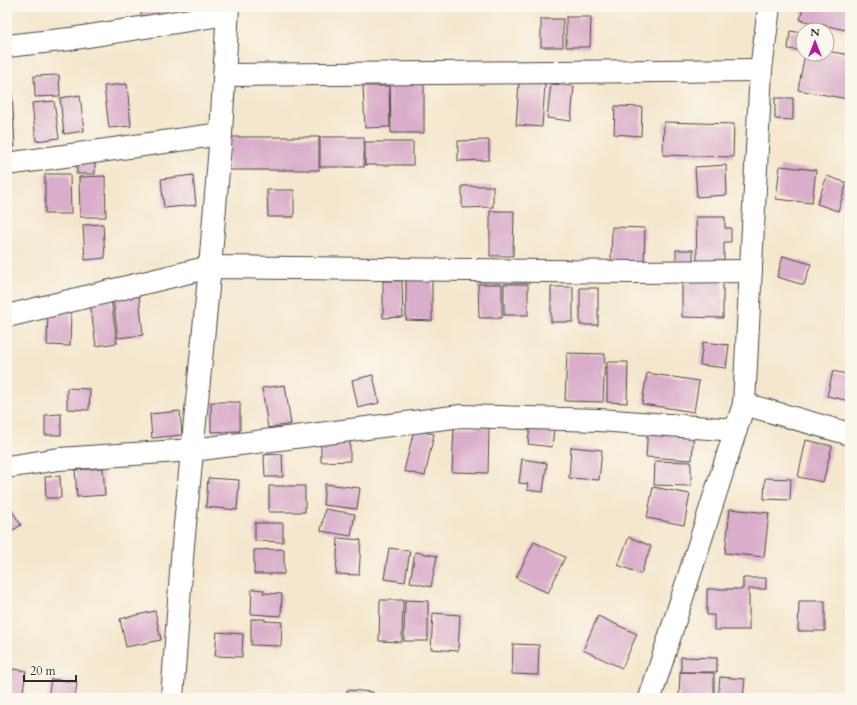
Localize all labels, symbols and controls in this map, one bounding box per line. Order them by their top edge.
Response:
north arrow [795,22,835,62]
text: N [810,25,820,40]
scale bar [24,657,76,683]
text: 20 m [30,663,57,679]

